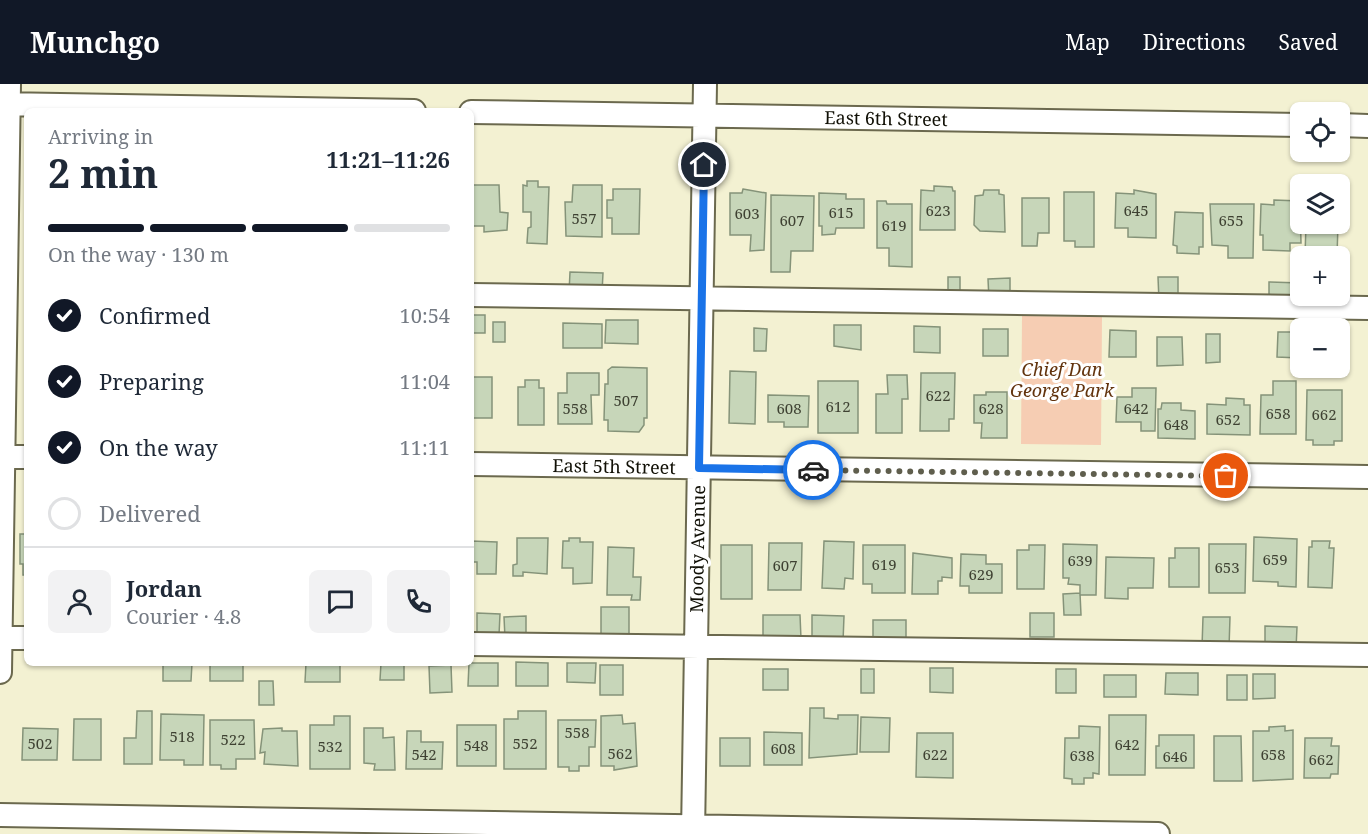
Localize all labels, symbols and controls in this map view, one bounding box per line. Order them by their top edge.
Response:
text: Munchgo [30,23,160,61]
text: Map [1065,28,1110,56]
text: Directions [1143,28,1245,56]
text: Saved [1278,28,1338,56]
map controls [1290,102,1350,378]
button: locate [1290,102,1350,162]
street label: East 6th Street [824,105,948,131]
text: Arriving in [48,123,153,150]
pin [678,139,729,190]
text: 11:21–11:26 [326,144,450,174]
text: 2 min [48,146,158,199]
icon: home [687,148,720,181]
button: layers [1290,174,1350,234]
house number: 623 [925,200,951,220]
house number: 645 [1123,200,1149,220]
house number: 615 [828,202,854,222]
house number: 603 [734,203,760,223]
house number: 557 [571,208,597,228]
house number: 607 [779,210,805,230]
house number: 655 [1218,210,1244,230]
house number: 619 [881,215,907,235]
text: On the way · 130 m [48,241,229,268]
button: + [1290,246,1350,306]
icon: check [48,299,81,332]
text: Confirmed [99,300,210,330]
text: 10:54 [400,302,450,329]
button: − [1290,318,1350,378]
park label: Chief Dan George Park [1010,357,1115,402]
icon: check [48,365,81,398]
text: Preparing [99,366,204,396]
text: 11:04 [400,368,450,395]
house number: 622 [925,385,951,405]
house number: 507 [613,390,639,410]
house number: 612 [825,396,851,416]
house number: 558 [562,398,588,418]
house number: 608 [776,398,802,418]
house number: 628 [978,398,1004,418]
house number: 642 [1123,398,1149,418]
house number: 658 [1265,403,1291,423]
house number: 662 [1311,404,1337,424]
house number: 652 [1215,409,1241,429]
house number: 648 [1163,414,1189,434]
icon: check [48,431,81,464]
text: On the way [99,432,218,462]
text: 11:11 [400,434,450,461]
courier [783,440,843,500]
pin [1200,450,1251,501]
street label: East 5th Street [552,453,676,479]
icon: car [797,454,830,487]
icon: bag [1209,459,1242,492]
street label: Moody Avenue [684,485,710,613]
text: Delivered [99,498,201,528]
house number: 659 [1262,549,1288,569]
house number: 639 [1067,550,1093,570]
house number: 619 [871,554,897,574]
house number: 607 [772,555,798,575]
house number: 653 [1214,557,1240,577]
house number: 629 [968,564,994,584]
button: person [48,570,111,633]
button: chat [309,570,372,633]
button: phone [387,570,450,633]
text: Jordan [126,573,202,603]
text: Courier · 4.8 [126,603,241,630]
house number: 558 [564,722,590,742]
house number: 518 [169,726,195,746]
house number: 522 [220,729,246,749]
house number: 502 [27,733,53,753]
house number: 552 [512,733,538,753]
house number: 642 [1114,734,1140,754]
house number: 548 [463,735,489,755]
house number: 532 [317,736,343,756]
house number: 608 [770,738,796,758]
house number: 562 [607,743,633,763]
house number: 542 [411,744,437,764]
house number: 622 [922,744,948,764]
house number: 658 [1260,744,1286,764]
house number: 638 [1069,745,1095,765]
house number: 646 [1162,746,1188,766]
house number: 662 [1308,749,1334,769]

